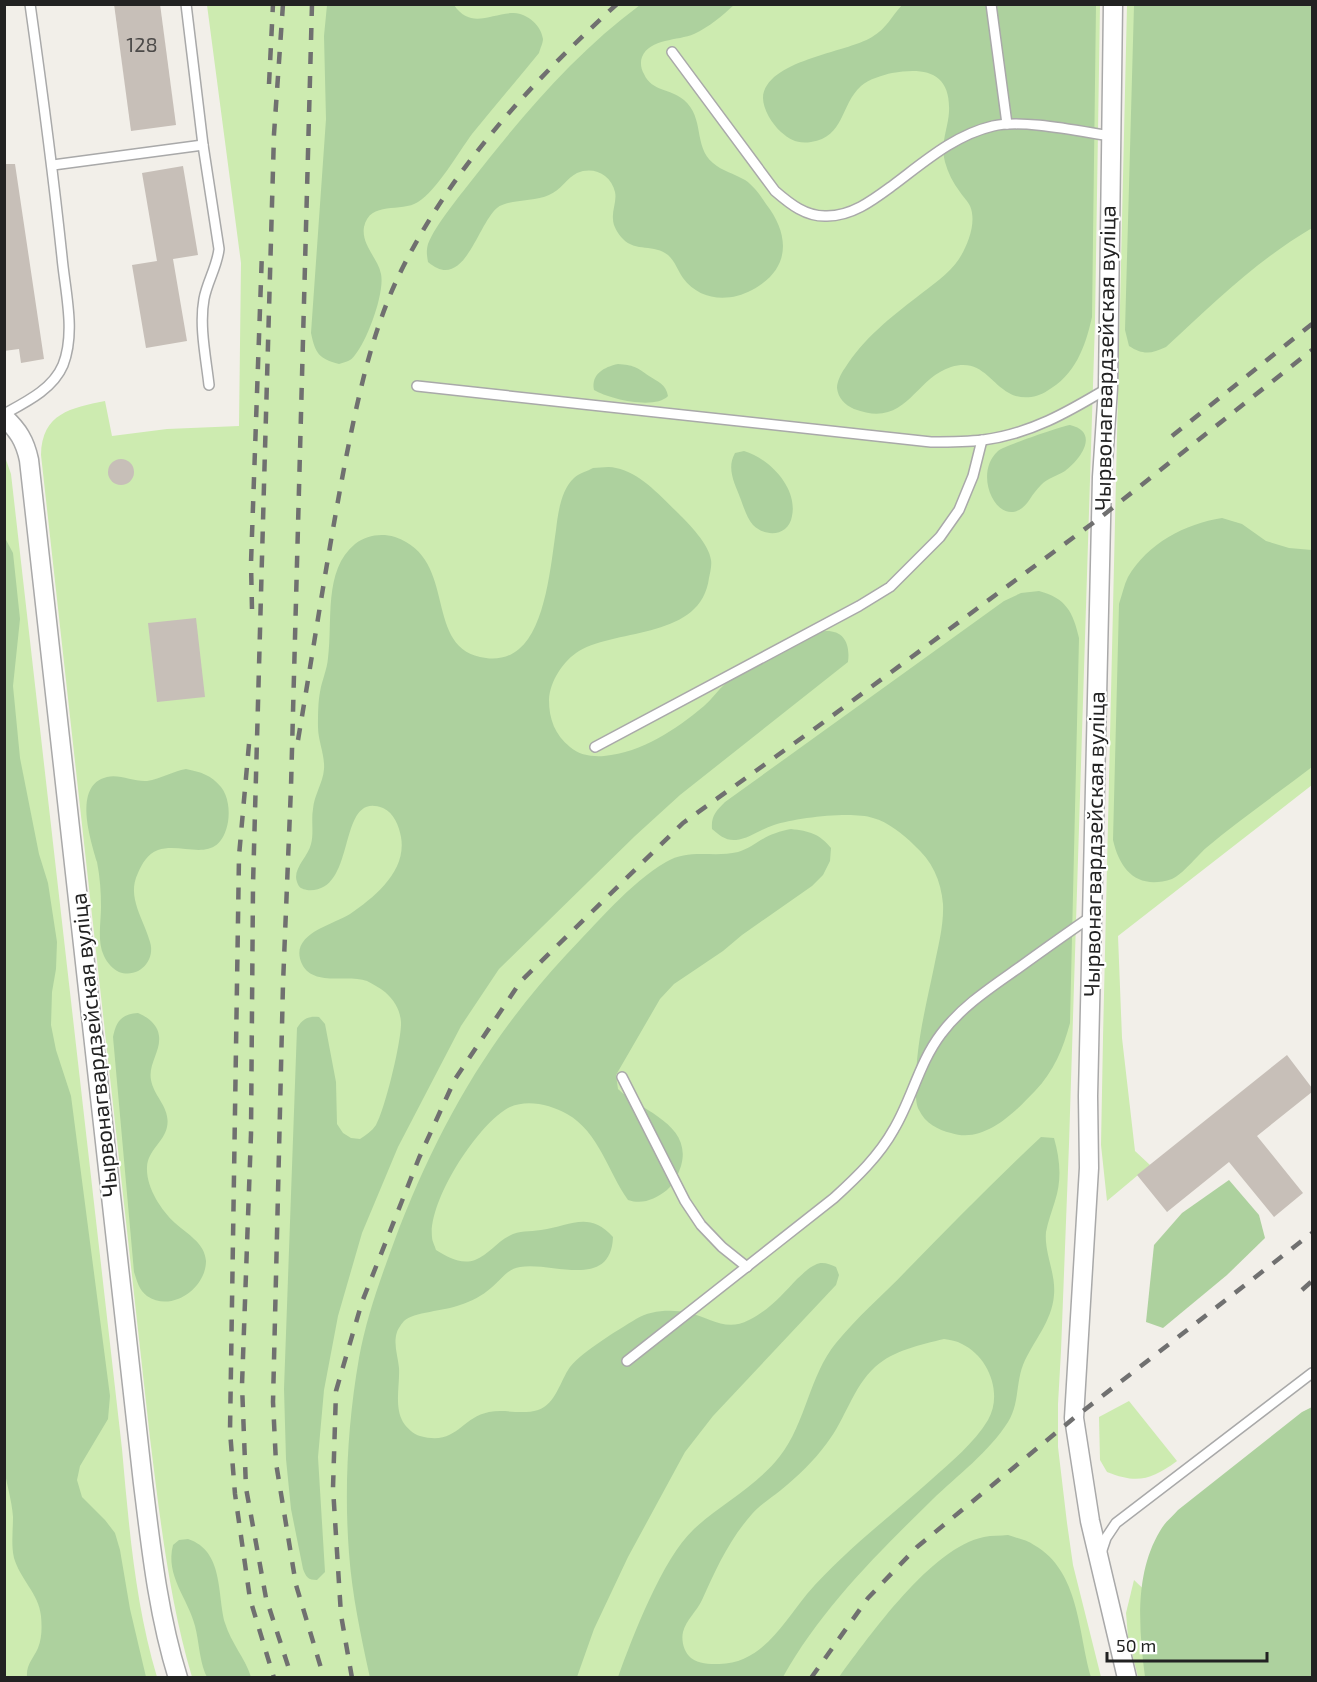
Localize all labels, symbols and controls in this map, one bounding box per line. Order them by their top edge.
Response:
house number: 128 [126,32,158,56]
street label: Чырвонагвардзейская вуліца [1088,205,1121,511]
street label: Чырвонагвардзейская вуліца [1077,691,1110,997]
street label: Чырвонагвардзейская вуліца [64,892,123,1199]
scale bar [1107,1625,1268,1663]
text: 50 m [1116,1634,1156,1656]

